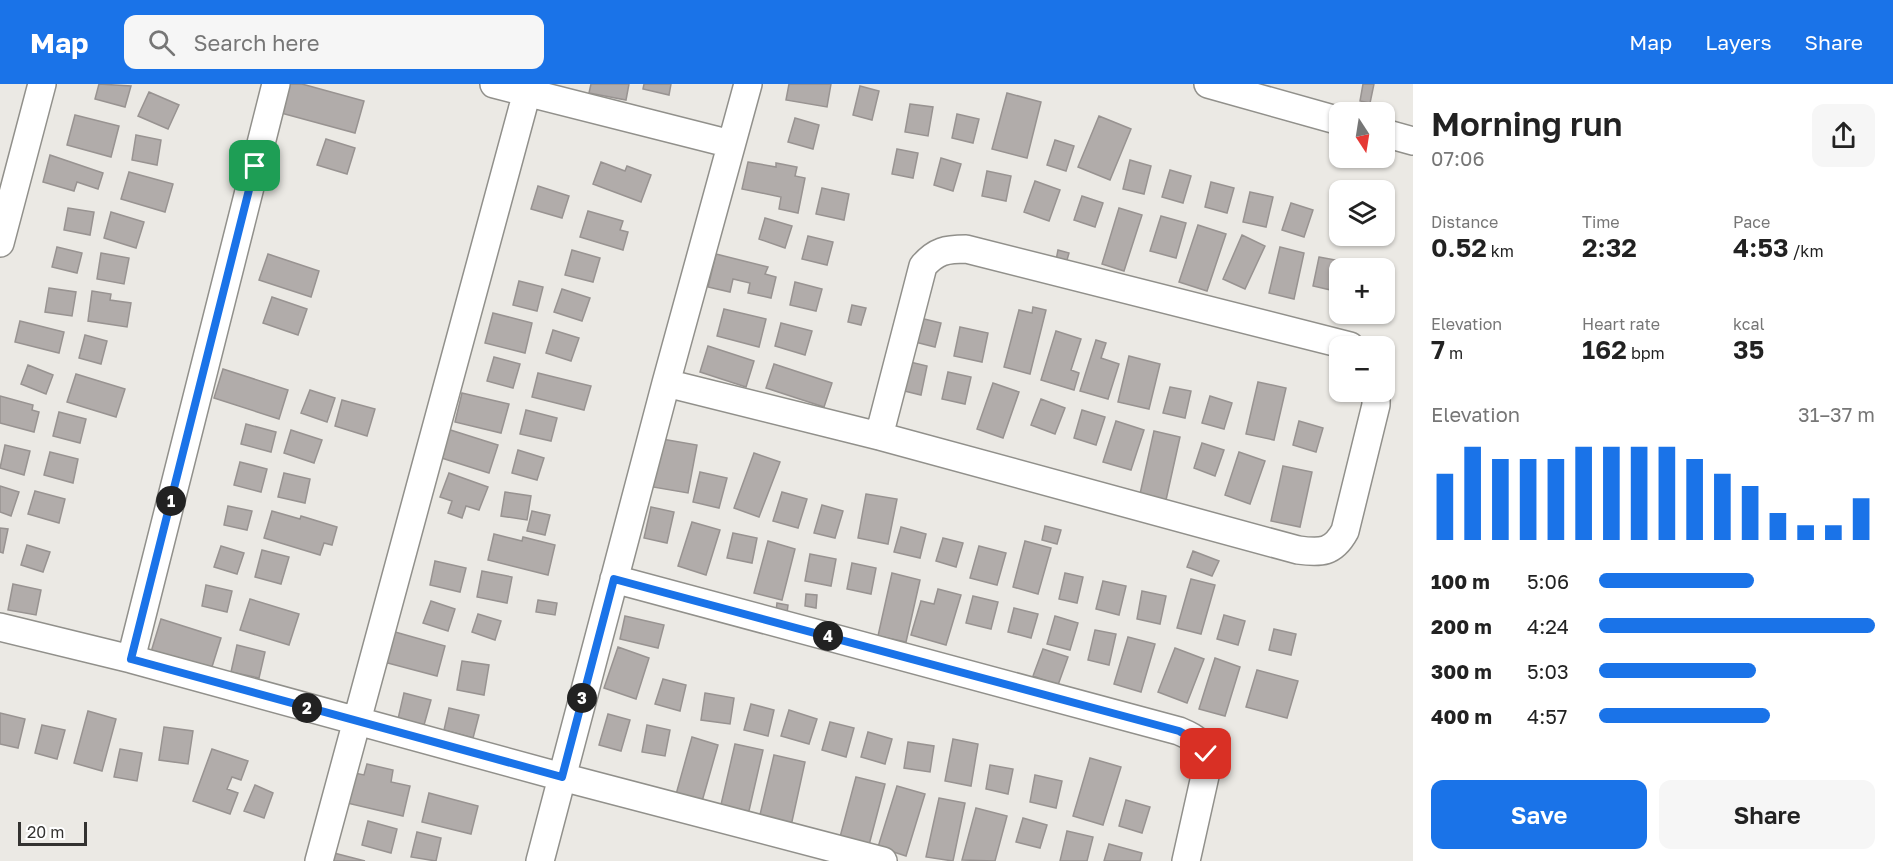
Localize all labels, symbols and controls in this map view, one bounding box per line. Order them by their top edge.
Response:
search box [124,15,544,69]
text: Map [30,26,88,59]
icon: search [145,26,178,59]
text: Search here [193,29,319,56]
text: Map [1629,29,1672,55]
text: Layers [1705,29,1772,55]
text: Share [1805,29,1863,55]
north arrow [1329,102,1395,168]
map controls [1329,102,1395,402]
text: Morning run [1431,104,1623,143]
button: share [1812,104,1875,167]
pin [229,140,280,191]
text: 07:06 [1431,146,1485,170]
icon: arrive [238,149,271,182]
button: layers [1329,180,1395,246]
text: Distance [1431,212,1498,232]
text: Time [1582,212,1620,232]
text: Pace [1733,212,1770,232]
text: 0.52 [1431,232,1487,263]
text: 2:32 [1582,232,1637,263]
text: 4:53 [1733,232,1789,263]
text: km [1487,241,1514,261]
text: /km [1789,241,1824,261]
button: + [1329,258,1395,324]
text: Elevation [1431,314,1502,334]
text: Heart rate [1582,314,1660,334]
text: kcal [1733,314,1765,334]
text: 7 [1431,334,1445,365]
text: 162 [1582,334,1627,365]
text: 35 [1733,334,1764,365]
button: − [1329,336,1395,402]
text: m [1445,343,1463,363]
text: bpm [1627,343,1665,363]
text: Elevation [1431,402,1520,426]
text: 31–37 m [1798,402,1875,426]
pin: 1 [156,486,186,516]
text: 1 [167,491,175,511]
text: 100 m [1431,569,1490,593]
text: 5:06 [1527,569,1569,593]
text: 200 m [1431,614,1492,638]
text: 4:24 [1527,614,1569,638]
pin: 4 [813,621,843,651]
text: 4 [823,626,833,646]
text: 300 m [1431,659,1492,683]
text: 5:03 [1527,659,1569,683]
pin: 3 [567,683,597,713]
text: 3 [577,688,587,708]
pin: 2 [292,693,322,723]
text: 2 [302,698,312,718]
text: 400 m [1431,704,1492,728]
text: 4:57 [1527,704,1567,728]
pin [1180,728,1231,779]
icon: check [1189,737,1222,770]
button: Save [1431,780,1647,849]
button: Share [1659,780,1875,849]
scale bar [18,819,87,846]
text: 20 m [27,822,64,842]

